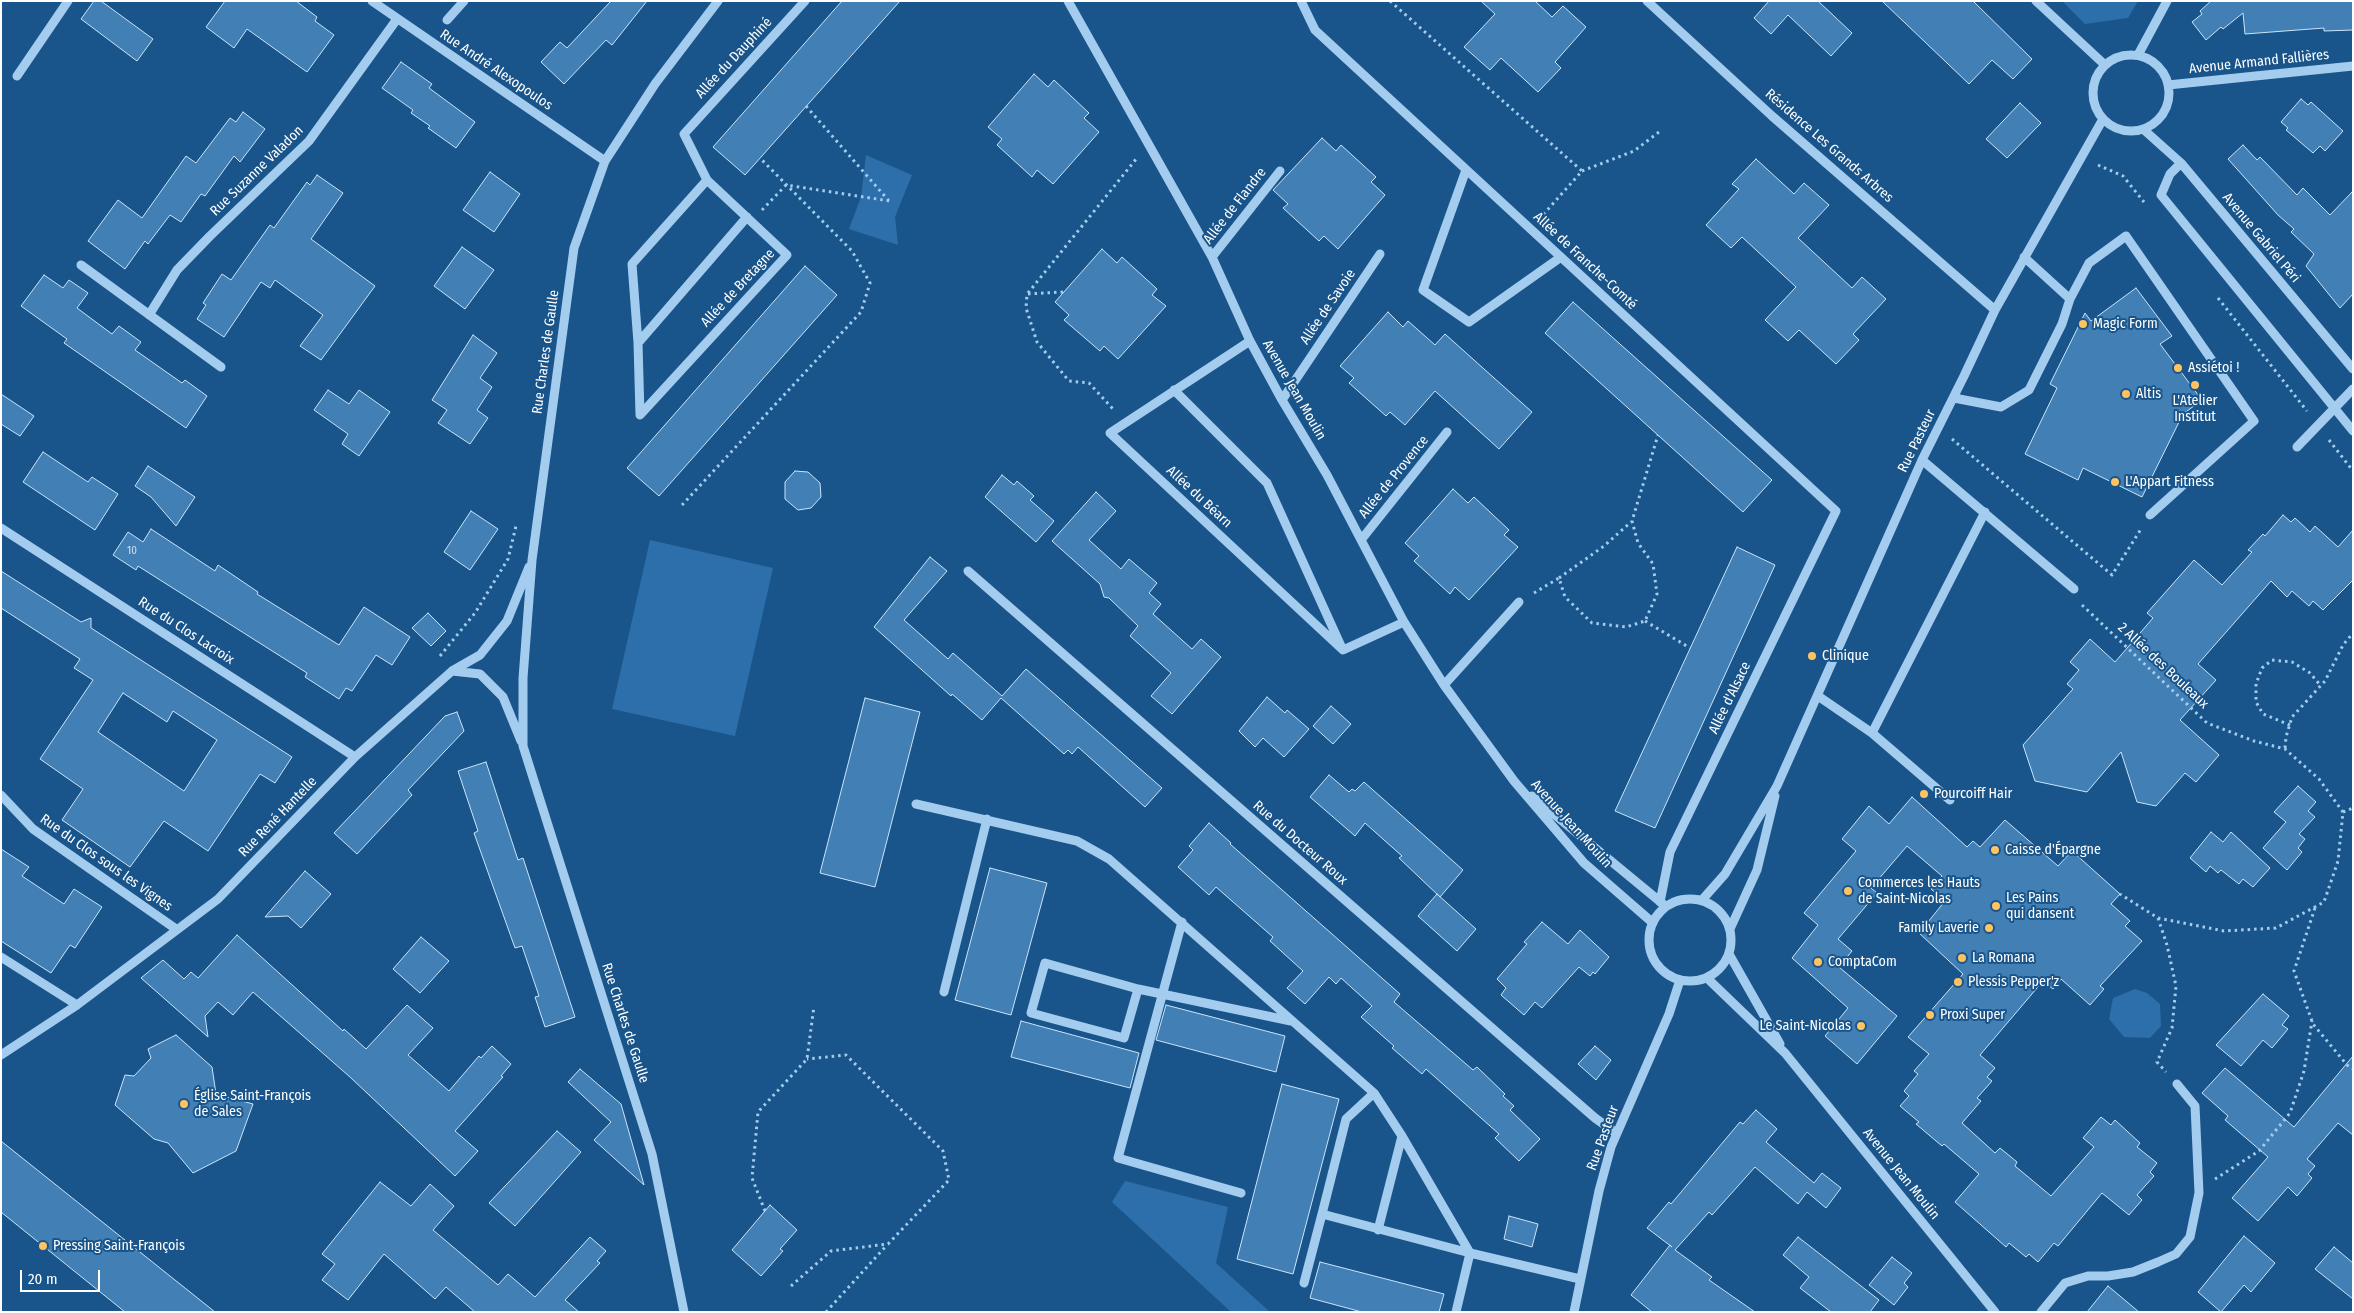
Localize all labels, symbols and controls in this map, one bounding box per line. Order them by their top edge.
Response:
street label: Allée du Dauphiné [692,14,776,102]
street label: Rue André Alexopoulos [436,26,556,114]
street label: Avenue Armand Fallières [2188,46,2330,78]
street label: Résidence Les Grands Arbres [1762,86,1896,206]
street label: Rue Suzanne Valadon [207,122,307,220]
street label: Allée de Flandre [1200,164,1270,248]
street label: Avenue Gabriel Péri [2218,190,2304,286]
street label: Allée de Franche-Comté [1530,209,1640,313]
street label: Allée de Bretagne [698,245,778,331]
street label: Allée de Savoie [1297,266,1359,348]
street label: Rue Charles de Gaulle [529,289,563,415]
place label: Magic Form [2093,316,2158,332]
marker: Magic Form [2077,318,2089,330]
street label: Avenue Jean Moulin [1259,337,1329,443]
place label: Assiétoi ! [2188,360,2239,376]
marker: Assiétoi ! [2172,362,2184,374]
marker: L'Atelier Institut [2189,379,2201,391]
place label: Altis [2136,386,2161,402]
marker: Altis [2120,388,2132,400]
place label: L'Atelier Institut [2173,393,2217,426]
street label: Rue Pasteur [1895,407,1939,475]
street label: Allée de Provence [1356,432,1432,522]
street label: Allée du Béarn [1163,462,1235,532]
place label: L'Appart Fitness [2125,474,2214,490]
marker: L'Appart Fitness [2109,476,2121,488]
house number: 10 [127,544,137,558]
street label: Rue du Clos Lacroix [135,594,237,668]
street label: 2 Allée des Bouleaux [2114,620,2212,712]
place label: Clinique [1822,648,1869,664]
marker: Clinique [1806,650,1818,662]
street label: Allée d'Alsace [1705,659,1755,737]
street label: Rue René Hantelle [235,773,321,861]
street label: Avenue Jean Moulin [1527,776,1615,872]
place label: Pourcoiff Hair [1934,786,2012,802]
marker: Pourcoiff Hair [1918,788,1930,800]
street label: Rue du Docteur Roux [1249,797,1351,889]
street label: Rue du Clos sous les Vignes [37,811,175,915]
place label: Caisse d'Épargne [2005,842,2101,858]
marker: Caisse d'Épargne [1989,844,2001,856]
place label: Commerces les Hauts de Saint-Nicolas [1858,875,1980,908]
marker: Commerces les Hauts de Saint-Nicolas [1842,885,1854,897]
place label: Les Pains qui dansent [2006,890,2074,922]
marker: Les Pains qui dansent [1990,900,2002,912]
place label: Family Laverie [1898,920,1979,936]
marker: Family Laverie [1983,922,1995,934]
place label: La Romana [1972,950,2035,966]
marker: La Romana [1956,952,1968,964]
place label: ComptaCom [1828,954,1897,970]
marker: ComptaCom [1812,956,1824,968]
street label: Rue Charles de Gaulle [598,961,652,1085]
place label: Plessis Pepper'z [1968,974,2059,990]
marker: Plessis Pepper'z [1952,976,1964,988]
place label: Proxi Super [1940,1007,2005,1023]
marker: Proxi Super [1924,1009,1936,1021]
place label: Le Saint-Nicolas [1760,1018,1851,1034]
marker: Le Saint-Nicolas [1855,1020,1867,1032]
place label: Église Saint-François de Sales [194,1088,311,1120]
marker: Église Saint-François de Sales [178,1098,190,1110]
street label: Rue Pasteur [1583,1103,1623,1173]
street label: Avenue Jean Moulin [1859,1125,1943,1223]
place label: Pressing Saint-François [53,1238,185,1254]
marker: Pressing Saint-François [37,1240,49,1252]
scale bar [22,1260,102,1292]
text: 20 m [28,1270,58,1288]

